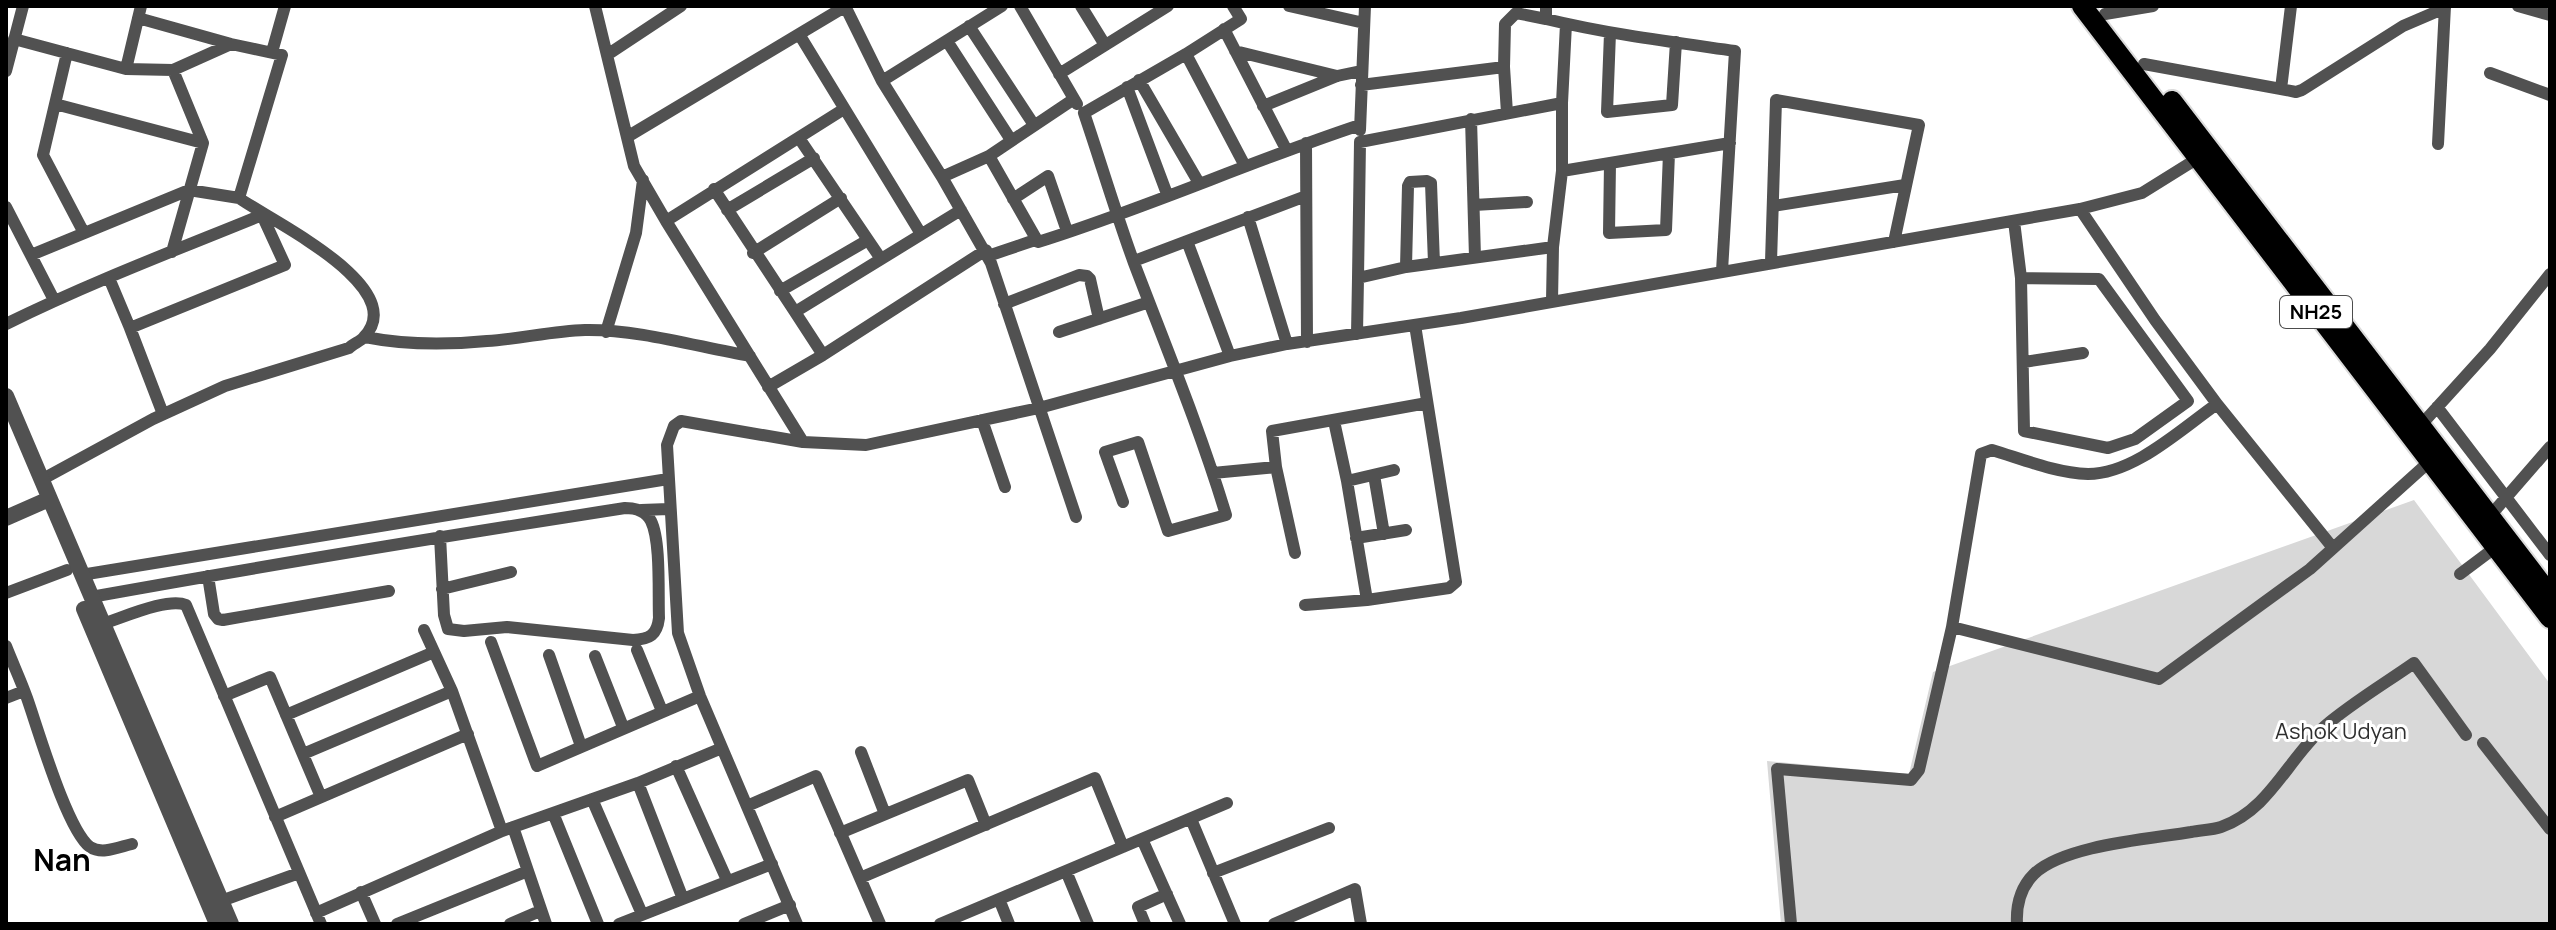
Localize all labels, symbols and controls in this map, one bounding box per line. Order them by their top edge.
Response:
road number: NH25 [2280,296,2352,328]
park label: Ashok Udyan [2275,716,2407,746]
district label: Nan [33,839,91,880]

